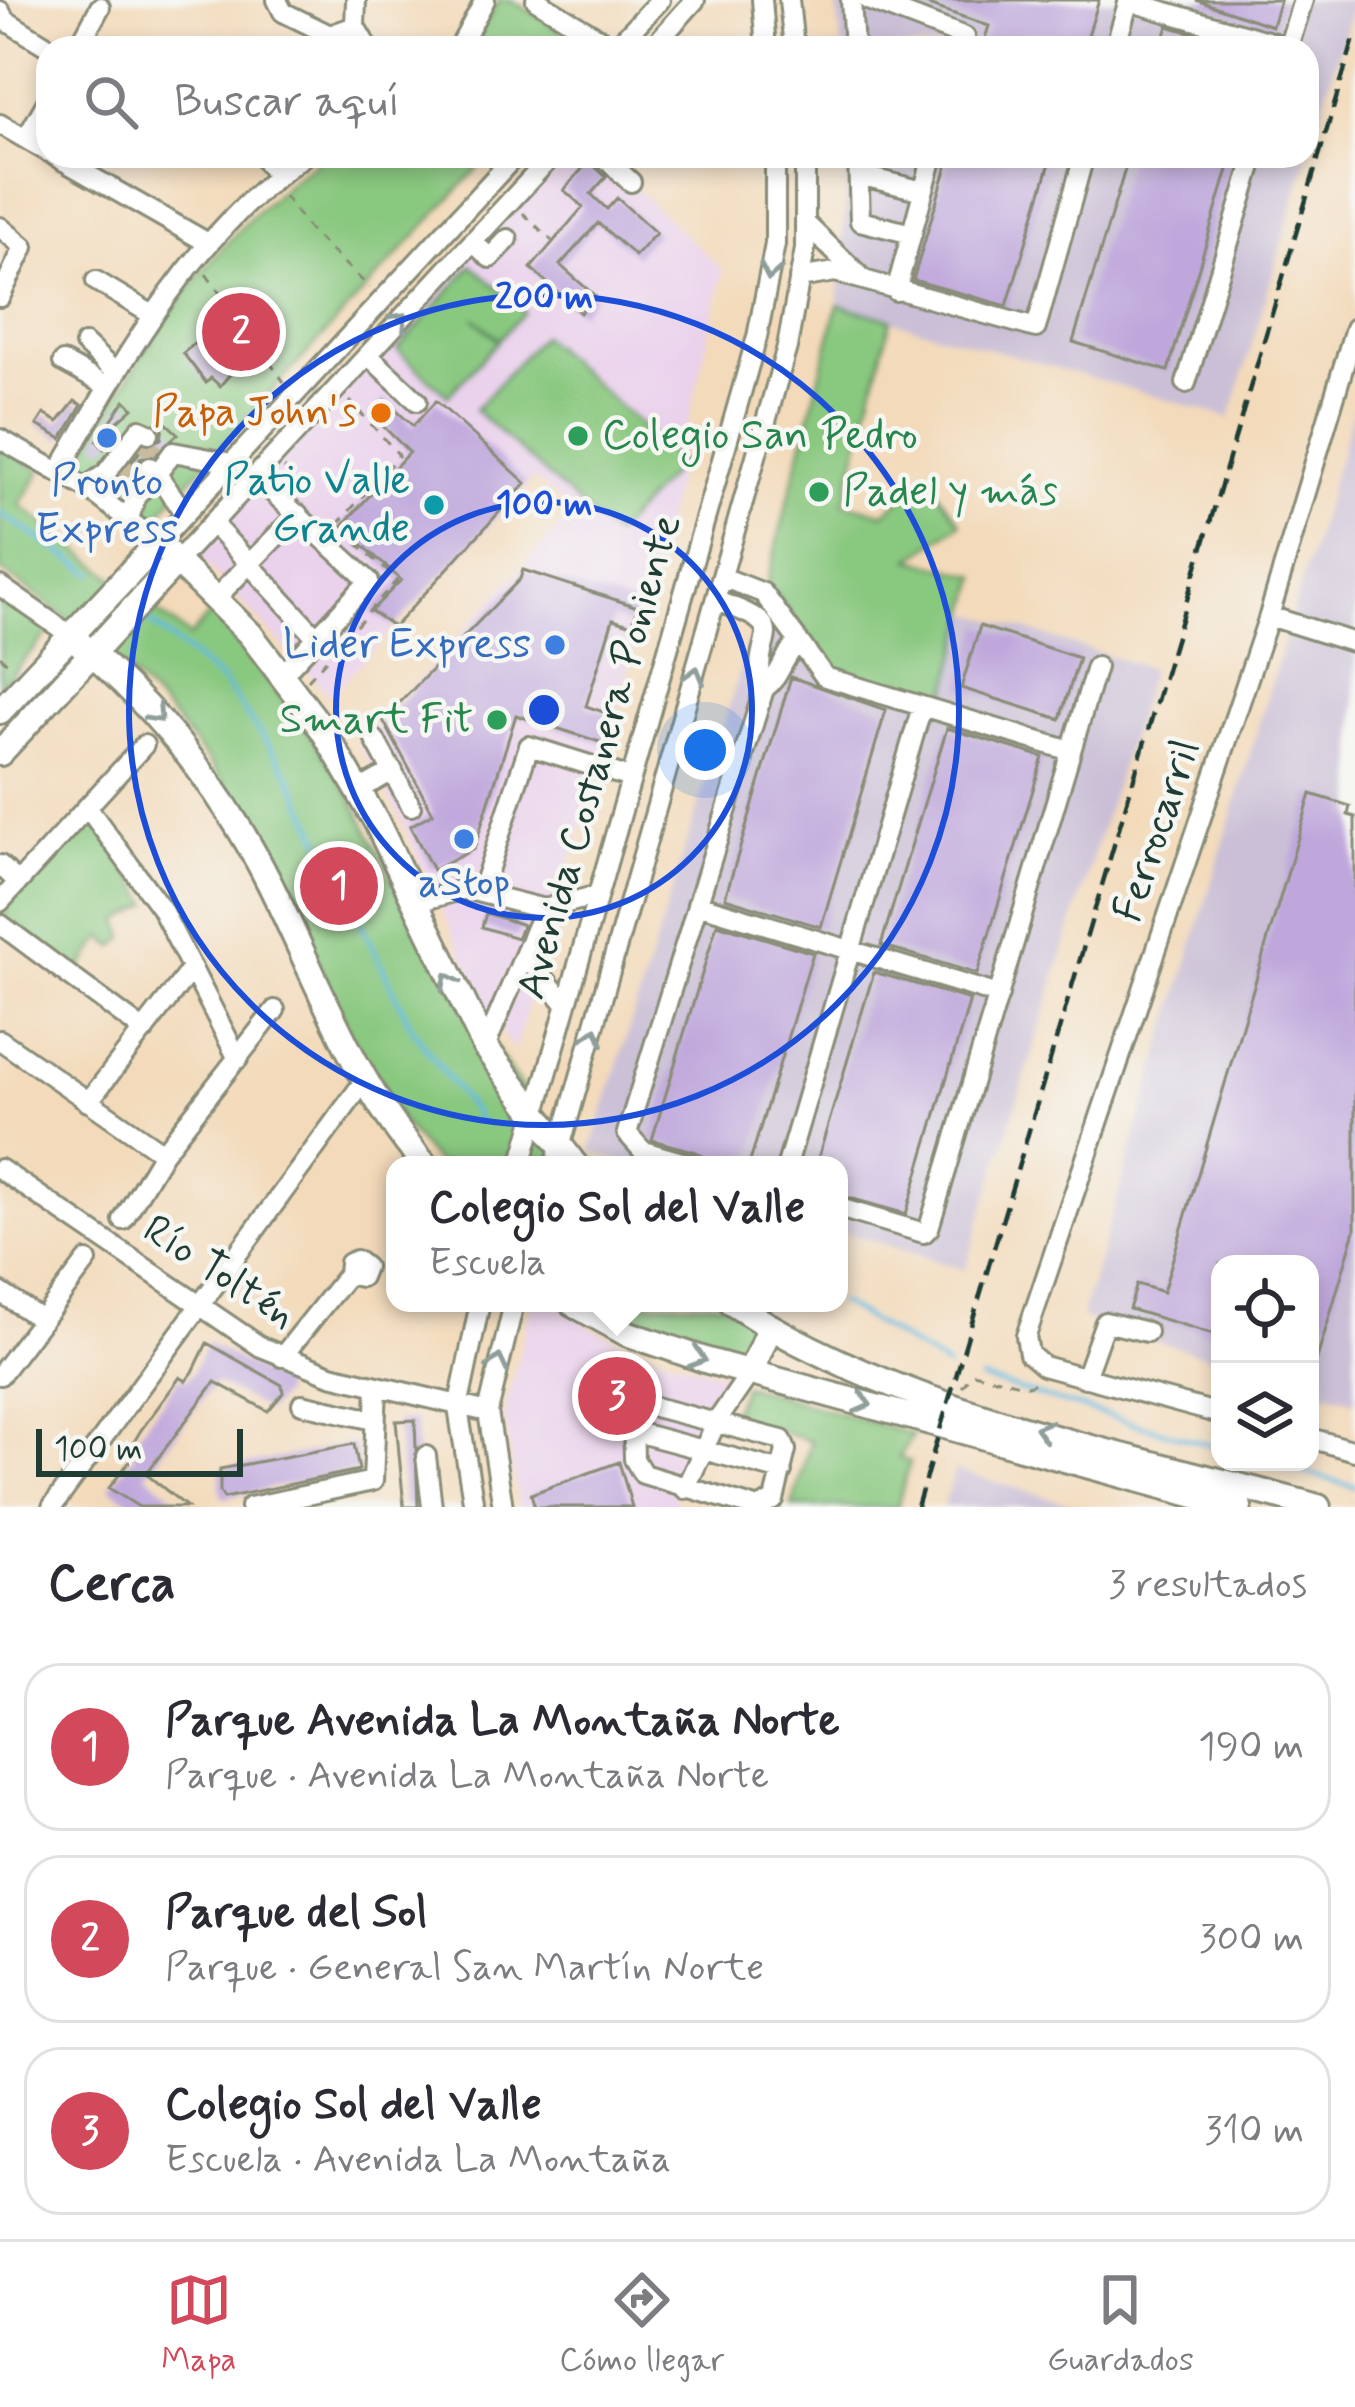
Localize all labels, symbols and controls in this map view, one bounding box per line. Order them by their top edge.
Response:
search box [36,36,1319,168]
icon: search [78,69,144,135]
text: Buscar aquí [174,73,400,132]
one-way arrow [758,262,784,282]
text: 200 m [495,275,593,322]
pin: 2 [202,287,280,377]
one-way arrow [386,312,408,334]
place label: Papa John's [153,386,357,441]
marker: Papa John's [368,400,394,426]
place label: Colegio San Pedro [602,409,918,467]
marker: Colegio San Pedro [565,423,591,449]
marker: Pronto Express [94,425,120,451]
place label: Patio Valle Grande [224,454,410,557]
place label: Pronto Express [36,455,178,558]
place label: Padel y más [843,465,1058,520]
marker: Padel y más [806,479,832,505]
text: 100 m [496,482,592,529]
marker: Patio Valle Grande [421,492,447,518]
street label: Avenida Costanera Poniente [504,508,696,1006]
place label: Lider Express [283,618,531,673]
marker: Lider Express [542,632,568,658]
one-way arrow [681,666,706,686]
centre of rings [523,689,565,731]
place label: Smart Fit [279,693,473,748]
one-way arrow [141,701,163,723]
marker: Smart Fit [484,707,510,733]
your location [675,720,735,780]
street label: Ferrocarril [1101,733,1215,929]
marker: aStop [451,826,477,852]
pin: 1 [300,841,378,931]
place label: aStop [418,856,510,911]
one-way arrow [440,972,464,993]
one-way arrow [580,1026,605,1047]
popup [386,1156,848,1312]
text: Colegio Sol del Valle [429,1179,805,1238]
street label: Río Toltén [132,1203,306,1343]
text: Escuela [429,1238,546,1289]
map controls [1211,1255,1319,1471]
button: locate [1211,1255,1319,1363]
one-way arrow [687,1344,708,1369]
pin: 3 [578,1351,656,1441]
one-way arrow [484,1354,509,1374]
button: layers [1211,1363,1319,1471]
one-way arrow [853,1388,873,1413]
one-way arrow [1033,1420,1054,1445]
scale bar [36,1423,243,1476]
text: 100 m [54,1428,143,1472]
text: Cerca [48,1552,176,1618]
text: 3 resultados [1108,1560,1307,1611]
text: Parque Avenida La Montaña Norte [165,1692,840,1751]
text: 1 [81,1722,99,1773]
text: 190 m [1198,1722,1304,1773]
text: Parque · Avenida La Montaña Norte [165,1751,769,1802]
text: Parque del Sol [165,1884,427,1943]
text: 2 [80,1914,100,1965]
text: 300 m [1199,1914,1304,1965]
text: Parque · General San Martín Norte [165,1943,764,1994]
text: Colegio Sol del Valle [165,2076,542,2135]
text: 3 [81,2106,99,2157]
text: 310 m [1205,2106,1304,2157]
text: Escuela · Avenida La Montaña [165,2135,671,2186]
tab: Mapa [161,2267,237,2383]
tab: Cómo llegar [559,2267,724,2383]
tab: Guardados [1047,2267,1194,2383]

